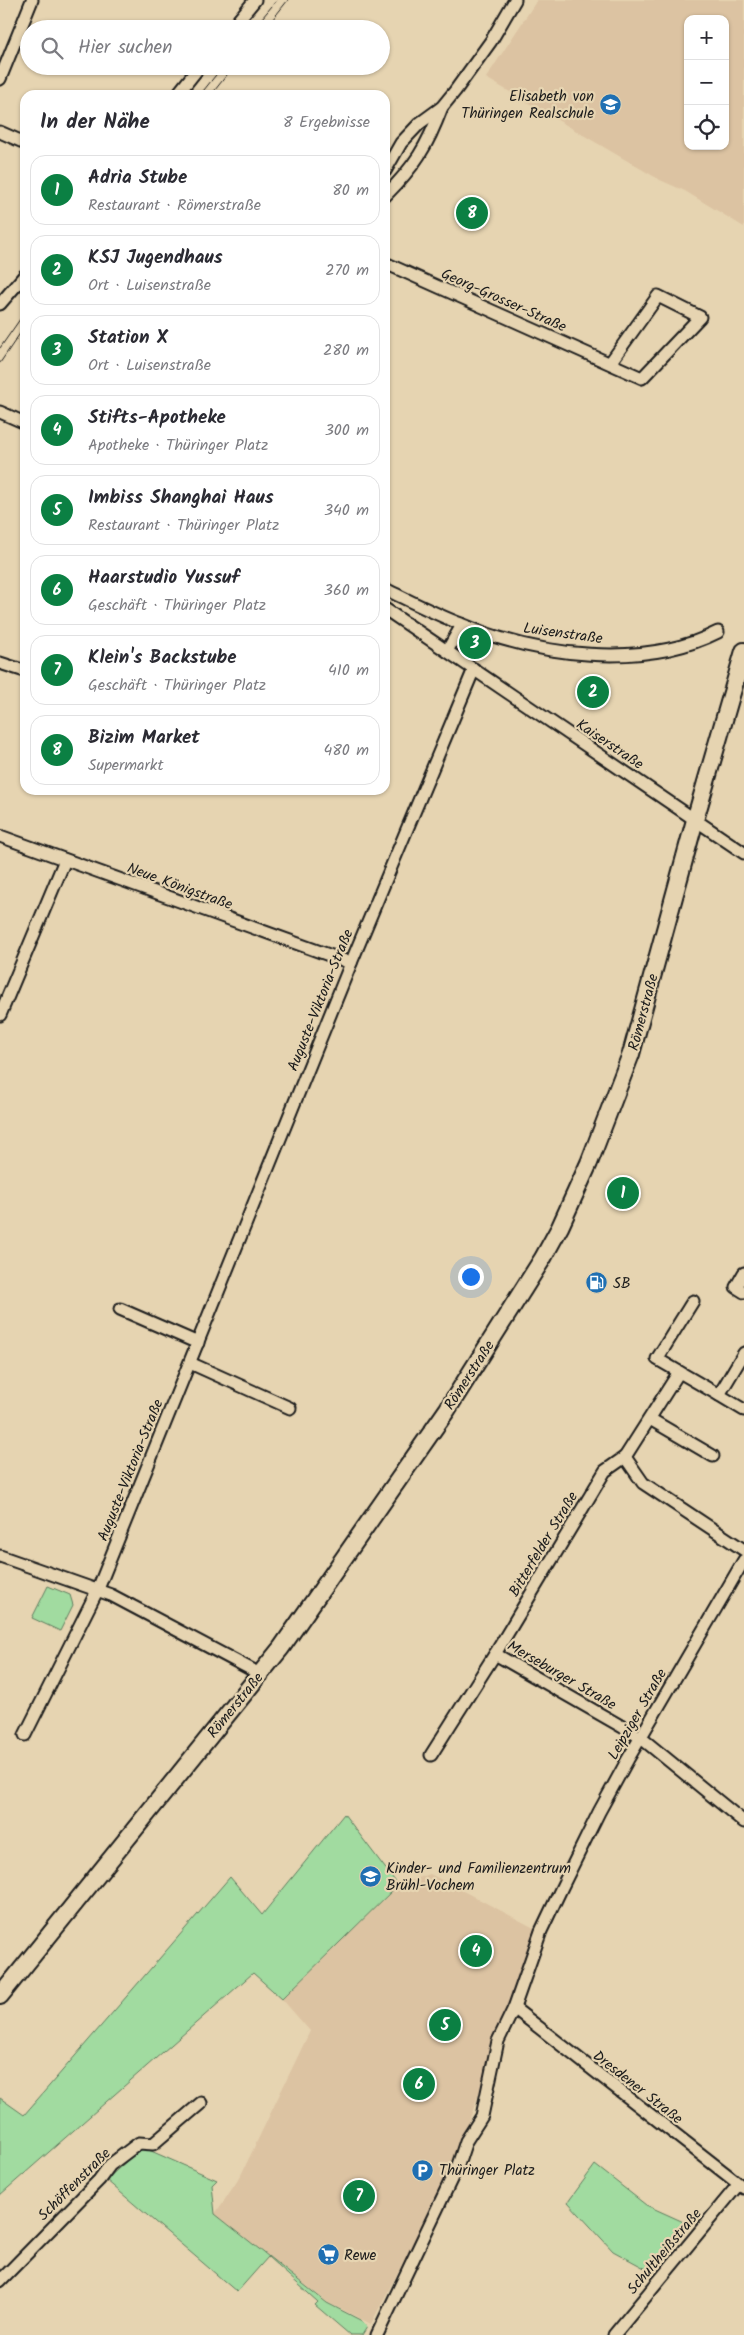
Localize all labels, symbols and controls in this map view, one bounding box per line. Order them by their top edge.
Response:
map controls [684,15,729,150]
button: + [684,15,729,60]
search box [20,20,390,75]
text: Hier suchen [78,33,172,63]
icon: search [38,34,66,62]
button: − [684,60,729,105]
place label: Elisabeth von Thüringen Realschule [461,85,594,126]
school or university icon: Elisabeth von Thüringen Realschule [598,93,622,117]
button: locate [684,105,729,150]
text: In der Nähe [40,106,150,139]
text: 8 Ergebnisse [283,110,370,135]
text: Adria Stube [88,163,187,193]
text: 1 [55,178,59,203]
text: 80 m [332,178,369,203]
text: Restaurant · Römerstraße [88,193,261,218]
pin: 8 [456,194,488,232]
text: KSJ Jugendhaus [88,243,223,273]
text: 2 [52,258,62,283]
text: 270 m [325,258,369,283]
street label: Georg-Grosser-Straße [437,262,570,339]
text: Ort · Luisenstraße [88,273,211,298]
text: Station X [88,323,168,353]
text: 3 [53,338,61,363]
text: 280 m [323,338,369,363]
text: Ort · Luisenstraße [88,353,211,378]
text: Stifts-Apotheke [88,403,226,433]
text: 4 [53,418,61,443]
text: 300 m [325,418,369,443]
text: Apotheke · Thüringer Platz [88,433,268,458]
text: Imbiss Shanghai Haus [88,483,274,513]
text: 5 [53,498,61,523]
text: 340 m [324,498,369,523]
text: Restaurant · Thüringer Platz [88,513,279,538]
text: Haarstudio Yussuf [88,563,240,593]
text: 6 [53,578,61,603]
text: 360 m [324,578,369,603]
text: Geschäft · Thüringer Platz [88,593,266,618]
street label: Luisenstraße [522,617,604,651]
pin: 3 [459,624,491,662]
text: Klein's Backstube [88,643,237,673]
text: 7 [53,658,61,683]
text: 410 m [328,658,369,683]
text: Geschäft · Thüringer Platz [88,673,266,698]
pin: 2 [577,673,609,711]
street label: Kaiserstraße [571,713,648,777]
text: Bizim Market [88,723,200,753]
text: 8 [52,738,62,763]
text: 480 m [323,738,369,763]
text: Supermarkt [88,753,164,778]
street label: Neue Königstraße [123,857,236,917]
street label: Auguste-Viktoria-Straße [281,925,361,1075]
street label: Römerstraße [622,971,666,1053]
pin: 1 [607,1174,639,1212]
your location [458,1264,484,1290]
fuel station icon: SB [585,1271,609,1295]
place label: SB [613,1272,631,1296]
street label: Römerstraße [438,1336,502,1415]
street label: Auguste-Viktoria-Straße [91,1395,171,1545]
street label: Bitterfelder Straße [503,1487,585,1602]
street label: Merseburger Straße [502,1635,621,1717]
street label: Leipziger Straße [602,1664,674,1765]
street label: Römerstraße [202,1667,270,1744]
place label: Kinder- und Familienzentrum Brühl-Vochem [386,1857,571,1898]
school or university icon: Kinder- und Familienzentrum Brühl-Vochem [358,1865,382,1889]
pin: 4 [460,1932,492,1970]
pin: 5 [429,2006,461,2044]
street label: Dresdener Straße [587,2045,688,2131]
pin: 6 [403,2065,435,2103]
street label: Schöffenstraße [33,2142,117,2227]
parking icon: Thüringer Platz [411,2158,435,2182]
place label: Thüringer Platz [439,2159,535,2183]
pin: 7 [343,2177,375,2215]
street label: Schultheißstraße [621,2203,708,2300]
supermarket icon: Rewe [316,2243,340,2267]
place label: Rewe [344,2244,377,2268]

